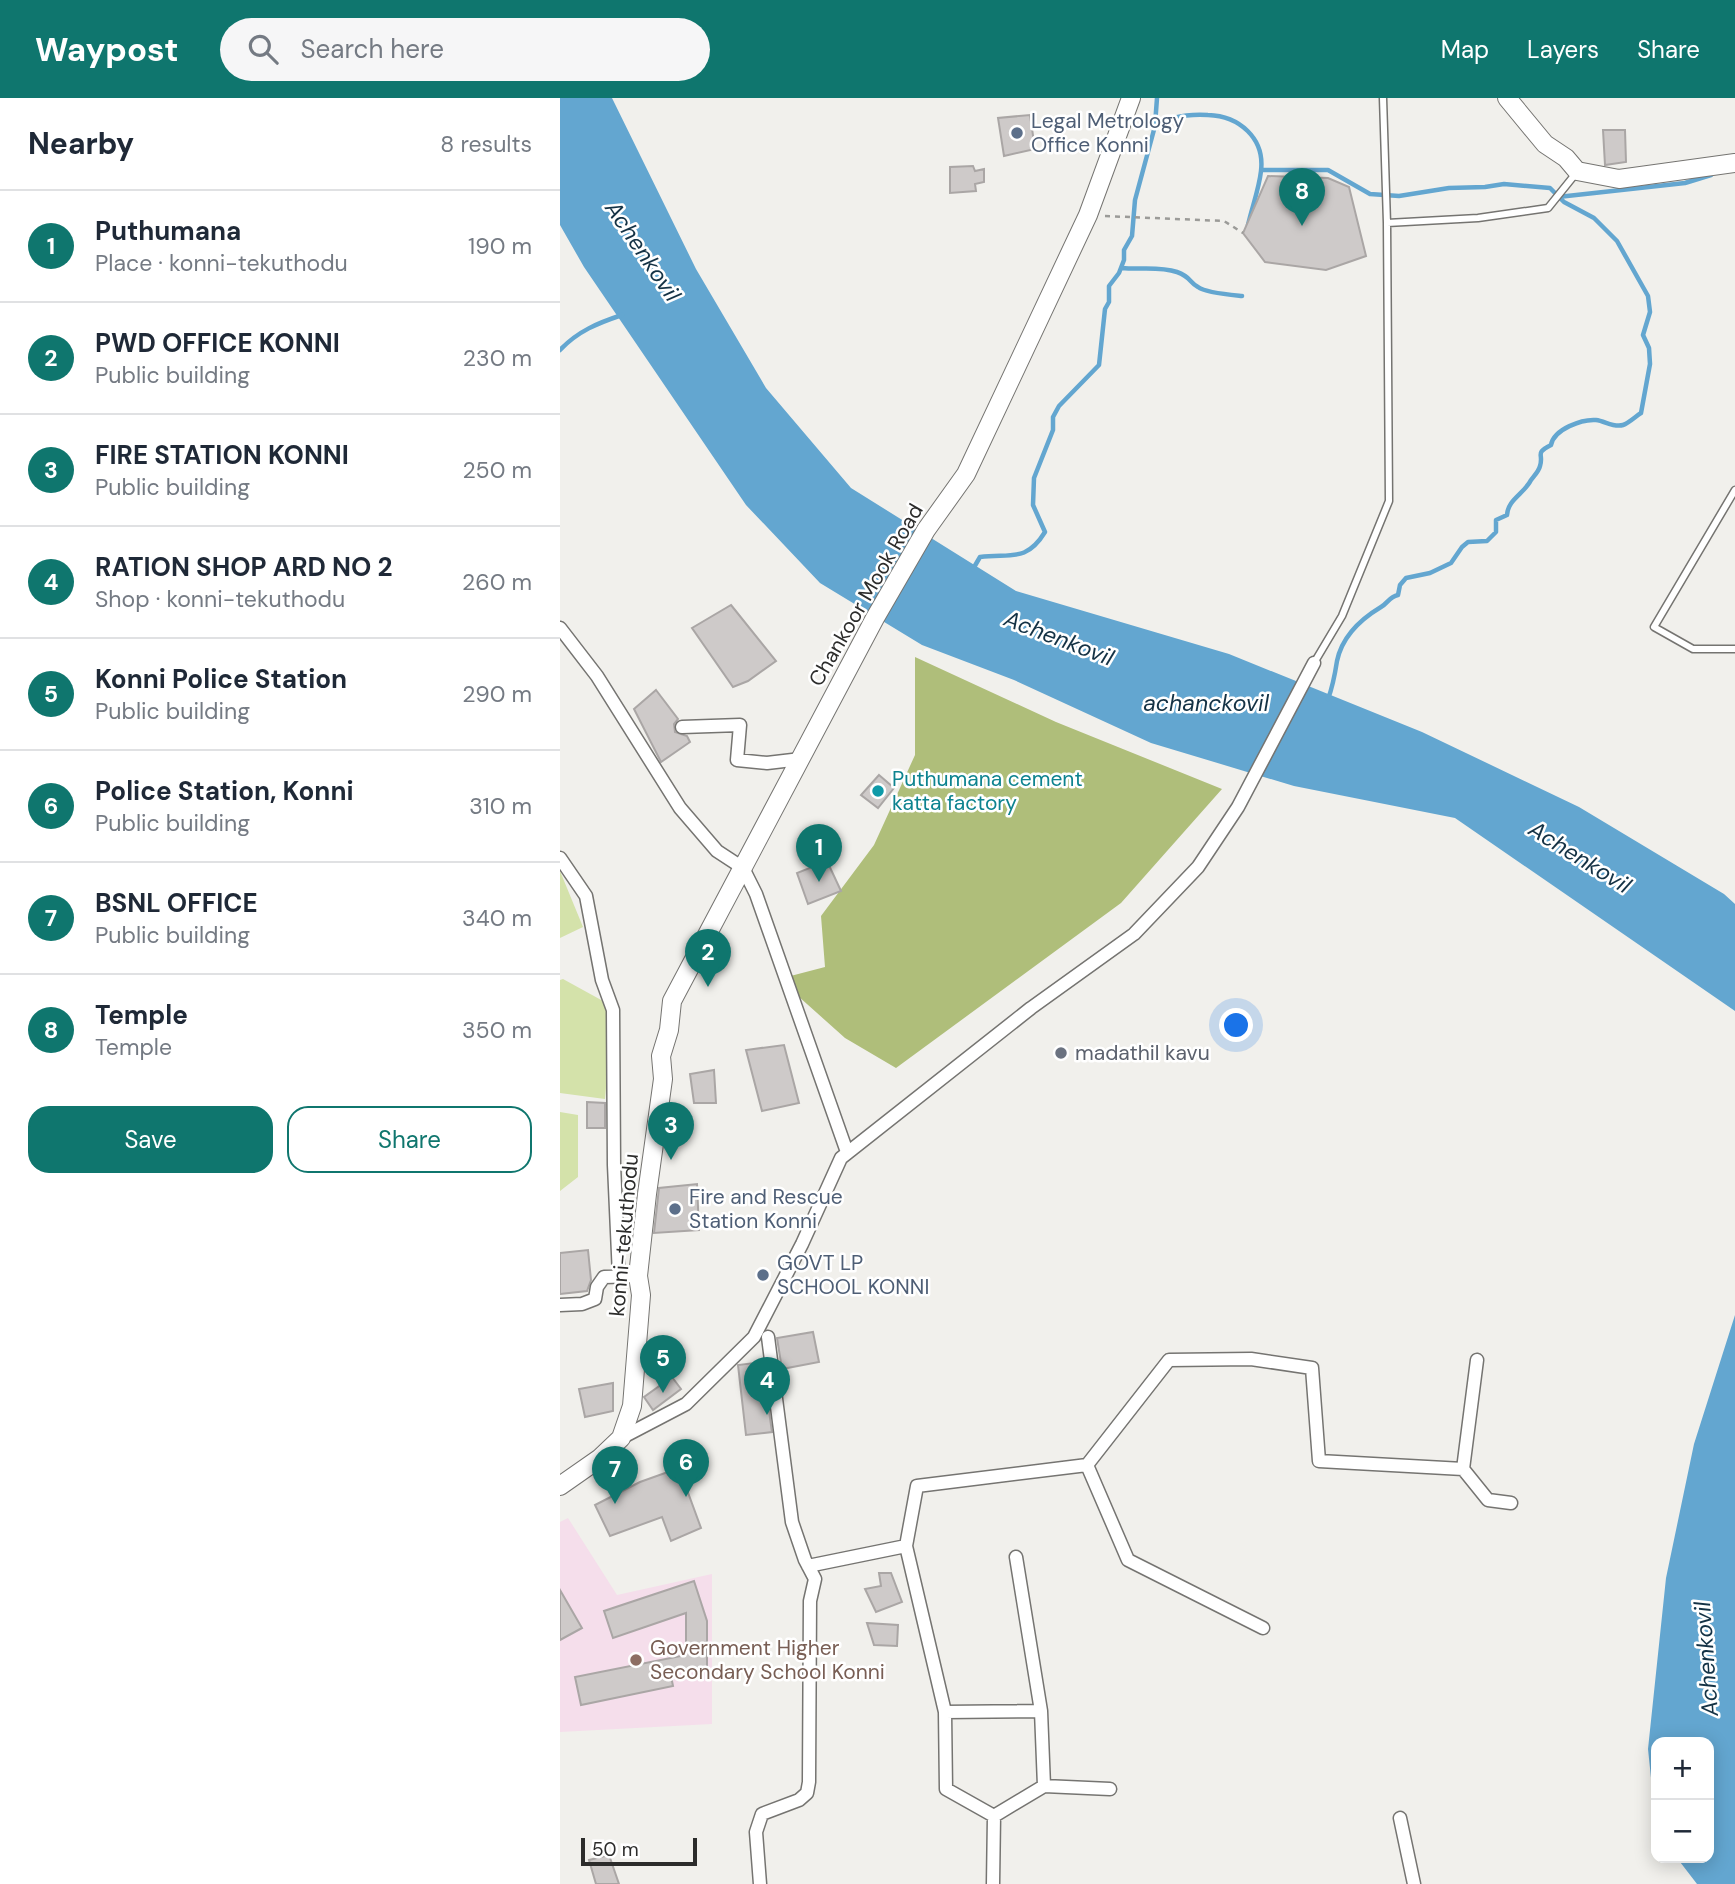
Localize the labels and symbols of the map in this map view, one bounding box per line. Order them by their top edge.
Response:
place label: Legal Metrology Office Konni [1031,107,1185,159]
marker: Legal Metrology Office Konni [1009,125,1025,141]
pin: 8 [1279,168,1325,226]
water label: Achenkovil [598,194,688,308]
street label: Chankoor Mook Road [802,499,930,691]
water label: Achenkovil [999,603,1119,673]
water label: achanckovil [1143,688,1270,718]
place label: Puthumana cement katta factory [892,765,1083,817]
marker: Puthumana cement katta factory [870,783,886,799]
water label: Achenkovil [1522,813,1637,901]
pin: 1 [796,824,842,882]
pin: 2 [685,929,731,987]
your location [1219,1008,1253,1042]
place label: madathil kavu [1075,1039,1210,1067]
marker: madathil kavu [1053,1045,1069,1061]
pin: 3 [648,1102,694,1160]
street label: konni-tekuthodu [603,1152,645,1318]
place label: Fire and Rescue Station Konni [689,1183,843,1235]
marker: Fire and Rescue Station Konni [667,1201,683,1217]
place label: GOVT LP SCHOOL KONNI [777,1249,929,1301]
marker: GOVT LP SCHOOL KONNI [755,1267,771,1283]
pin: 5 [640,1335,686,1393]
pin: 4 [744,1357,790,1415]
pin: 6 [663,1439,709,1497]
pin: 7 [592,1446,638,1504]
water label: Achenkovil [1687,1600,1725,1718]
place label: Government Higher Secondary School Konni [650,1634,885,1686]
marker: Government Higher Secondary School Konni [628,1652,644,1668]
scale bar [581,1835,696,1867]

